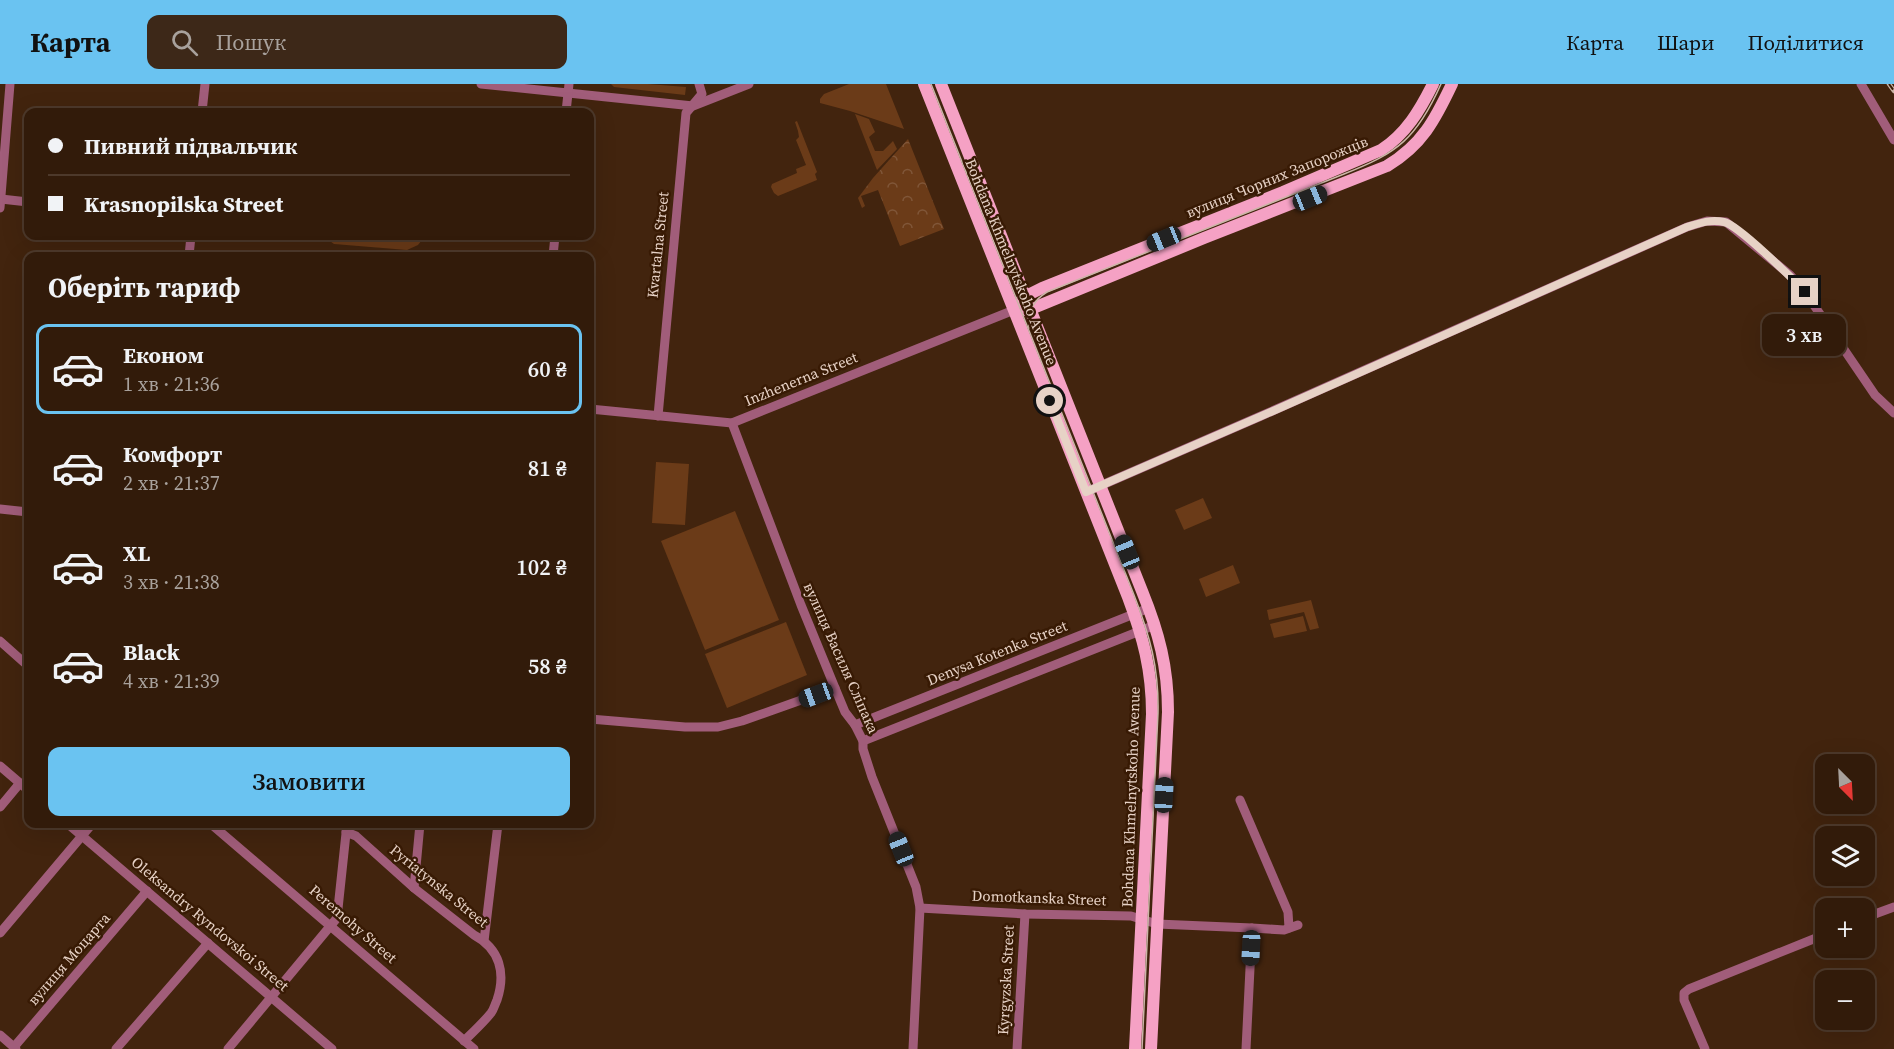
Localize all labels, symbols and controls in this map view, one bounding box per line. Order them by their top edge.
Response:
search box [147,15,567,69]
text: Карта [30,23,111,61]
icon: search [168,26,201,59]
text: Пошук [216,27,286,57]
text: Карта [1566,28,1624,57]
text: Шари [1657,28,1715,57]
text: Поділитися [1748,28,1864,57]
street label: вулиця Чорних Запорожців [1183,130,1371,223]
text: Пивний підвальчик [84,131,297,161]
street label: Bohdana Khmelnytskoho Avenue [960,155,1063,368]
car [1290,183,1330,213]
text: Krasnopilska Street [84,189,283,219]
street label: Kvartalna Street [641,191,674,299]
car [1144,224,1184,254]
text: Оберіть тариф [48,269,240,306]
route end [1791,278,1818,305]
callout: 3 хв [1763,313,1847,355]
text: 3 хв [1786,321,1822,349]
text: Економ [123,340,204,370]
icon: car [51,342,105,396]
street label: Inzhenerna Street [741,346,861,411]
text: 60 ₴ [528,354,567,384]
text: 1 хв · 21:36 [123,370,220,398]
route start [1036,387,1063,414]
text: Комфорт [123,439,222,469]
icon: car [51,441,105,495]
text: 81 ₴ [528,453,567,483]
text: 2 хв · 21:37 [123,469,220,497]
car [1112,532,1142,572]
text: XL [123,538,150,568]
icon: car [51,540,105,594]
text: 102 ₴ [516,552,567,582]
text: 3 хв · 21:38 [123,568,220,596]
street label: вулиця Василя Сліпака [799,579,884,737]
street label: Denysa Kotenka Street [924,615,1070,690]
text: Black [123,637,180,667]
icon: car [51,639,105,693]
text: 58 ₴ [528,651,567,681]
text: 4 хв · 21:39 [123,667,220,695]
car [796,680,836,710]
street label: Bohdana Khmelnytskoho Avenue [1116,686,1145,908]
button: Замовити [48,747,570,816]
north arrow [1815,754,1875,814]
map controls [1815,754,1875,1030]
car [1154,777,1174,813]
button: layers [1815,826,1875,886]
car [886,829,916,869]
street label: Pyriatynska Street [386,839,493,932]
street label: Oleksandry Ryndovskoi Street [127,851,294,996]
street label: Peremohy Street [305,880,402,968]
street label: Domotkanska Street [971,885,1107,910]
button: + [1815,898,1875,958]
street label: вулиця Моцарта [23,908,115,1009]
street label: Kyrgyzska Street [992,924,1019,1035]
car [1241,930,1261,966]
button: − [1815,970,1875,1030]

